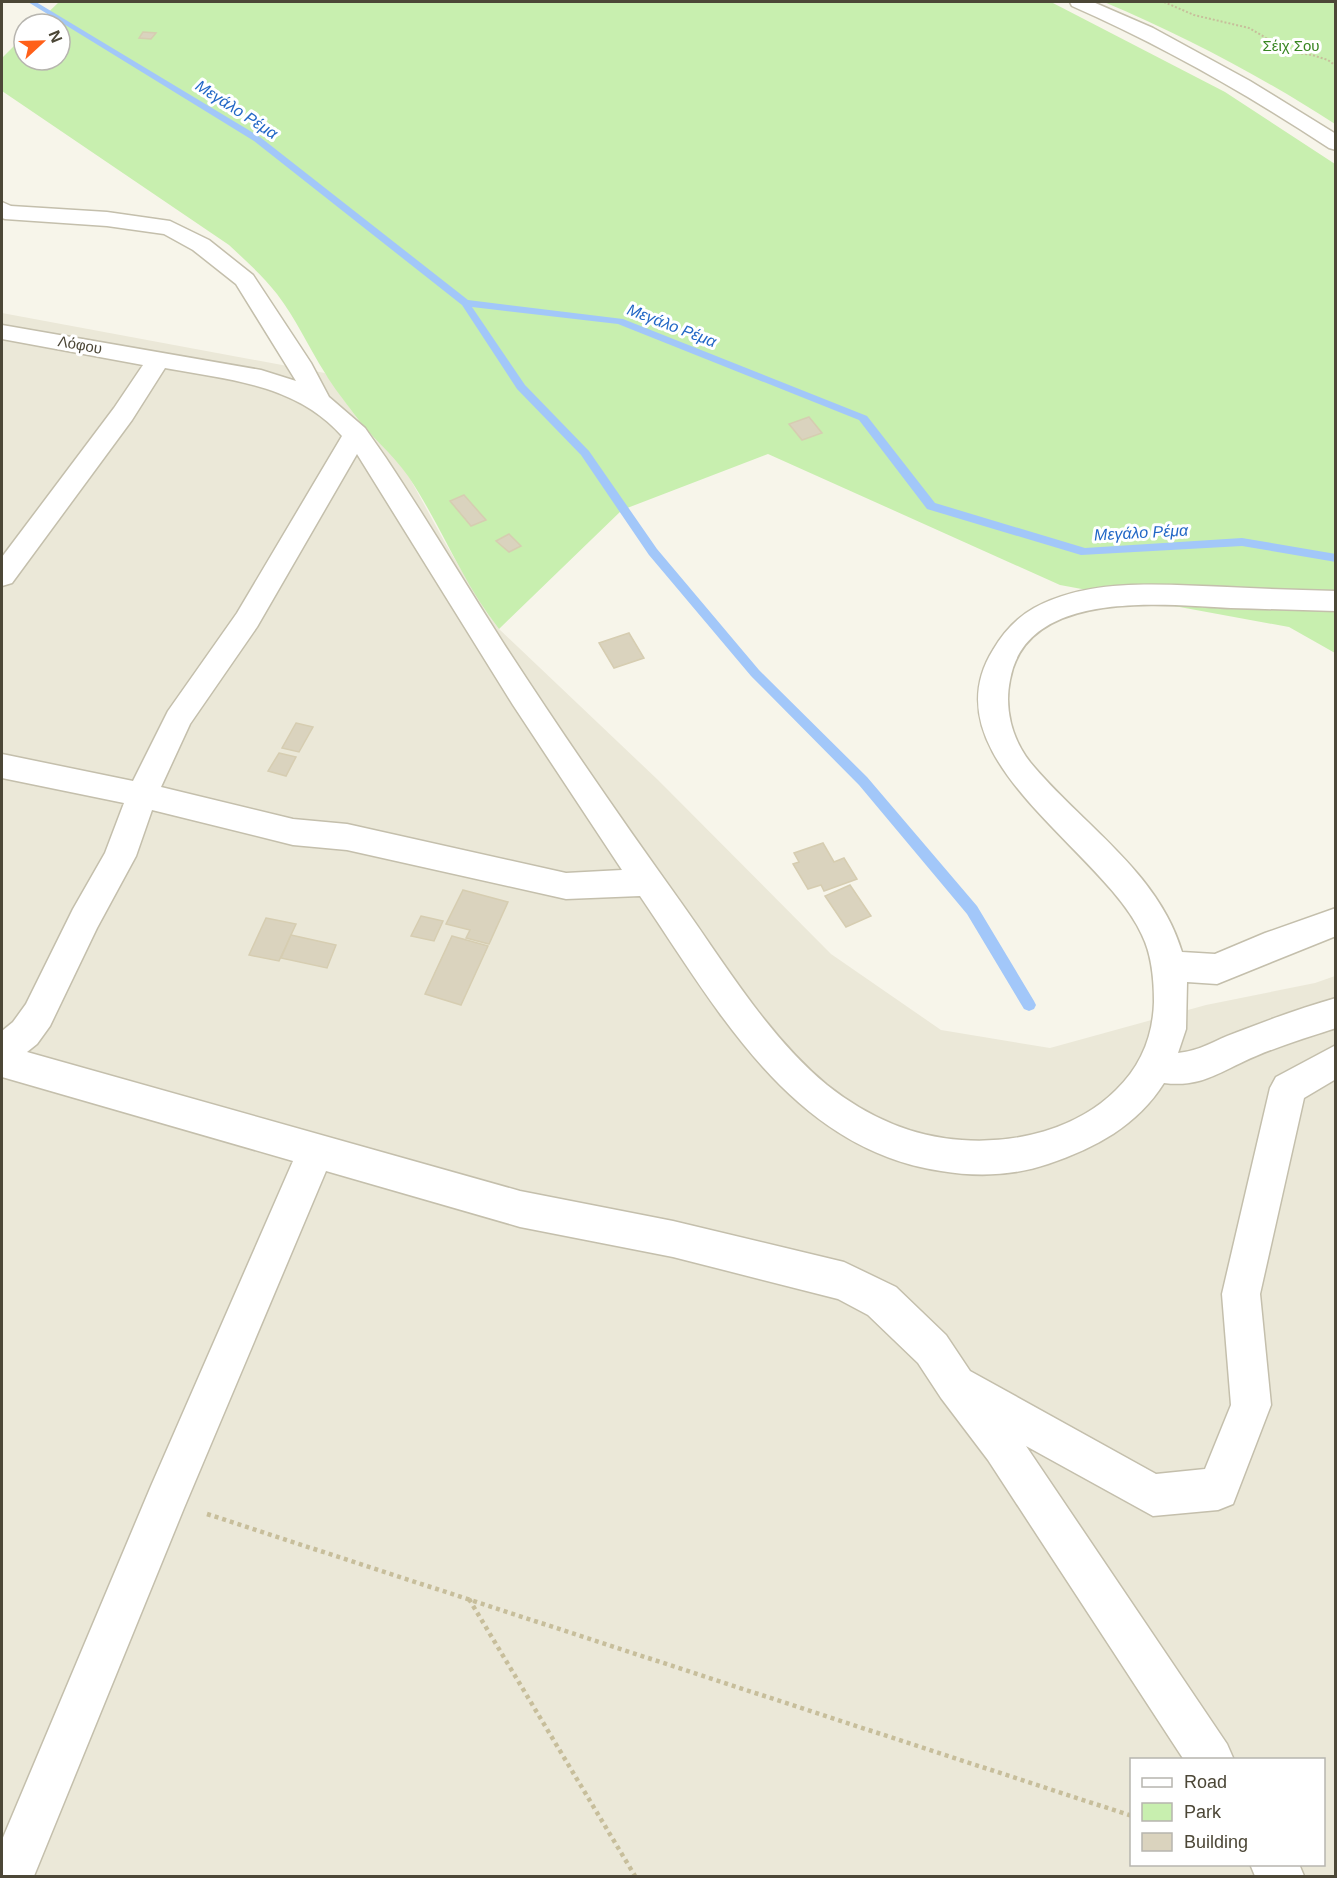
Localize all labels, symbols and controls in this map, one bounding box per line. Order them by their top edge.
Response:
north arrow [12,12,72,72]
text: N [45,28,65,45]
park label: Σέιχ Σου [1262,37,1320,54]
water label: Μεγάλο Ρέμα [193,77,282,143]
water label: Μεγάλο Ρέμα [625,301,720,351]
street label: Λόφου [57,332,104,357]
water label: Μεγάλο Ρέμα [1094,522,1189,543]
legend [1130,1758,1325,1866]
text: Road [1184,1772,1227,1792]
text: Park [1184,1802,1222,1822]
text: Building [1184,1832,1248,1852]

